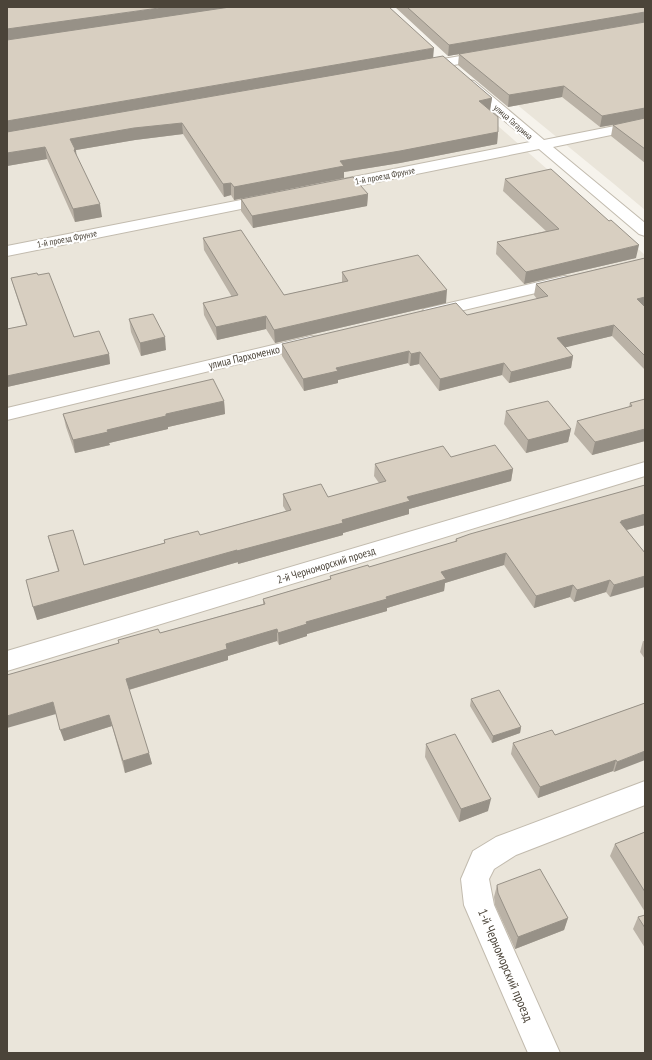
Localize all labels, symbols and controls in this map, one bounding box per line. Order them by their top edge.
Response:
street label: улица Гагарина [492,102,535,142]
street label: 1-й проезд Фрунзе [354,164,416,187]
street label: 1-й проезд Фрунзе [36,227,98,250]
street label: улица Пархоменко [207,342,281,372]
street label: 2-й Черноморский проезд [275,543,377,587]
street label: 1-й Черноморский проезд [474,906,537,1025]

